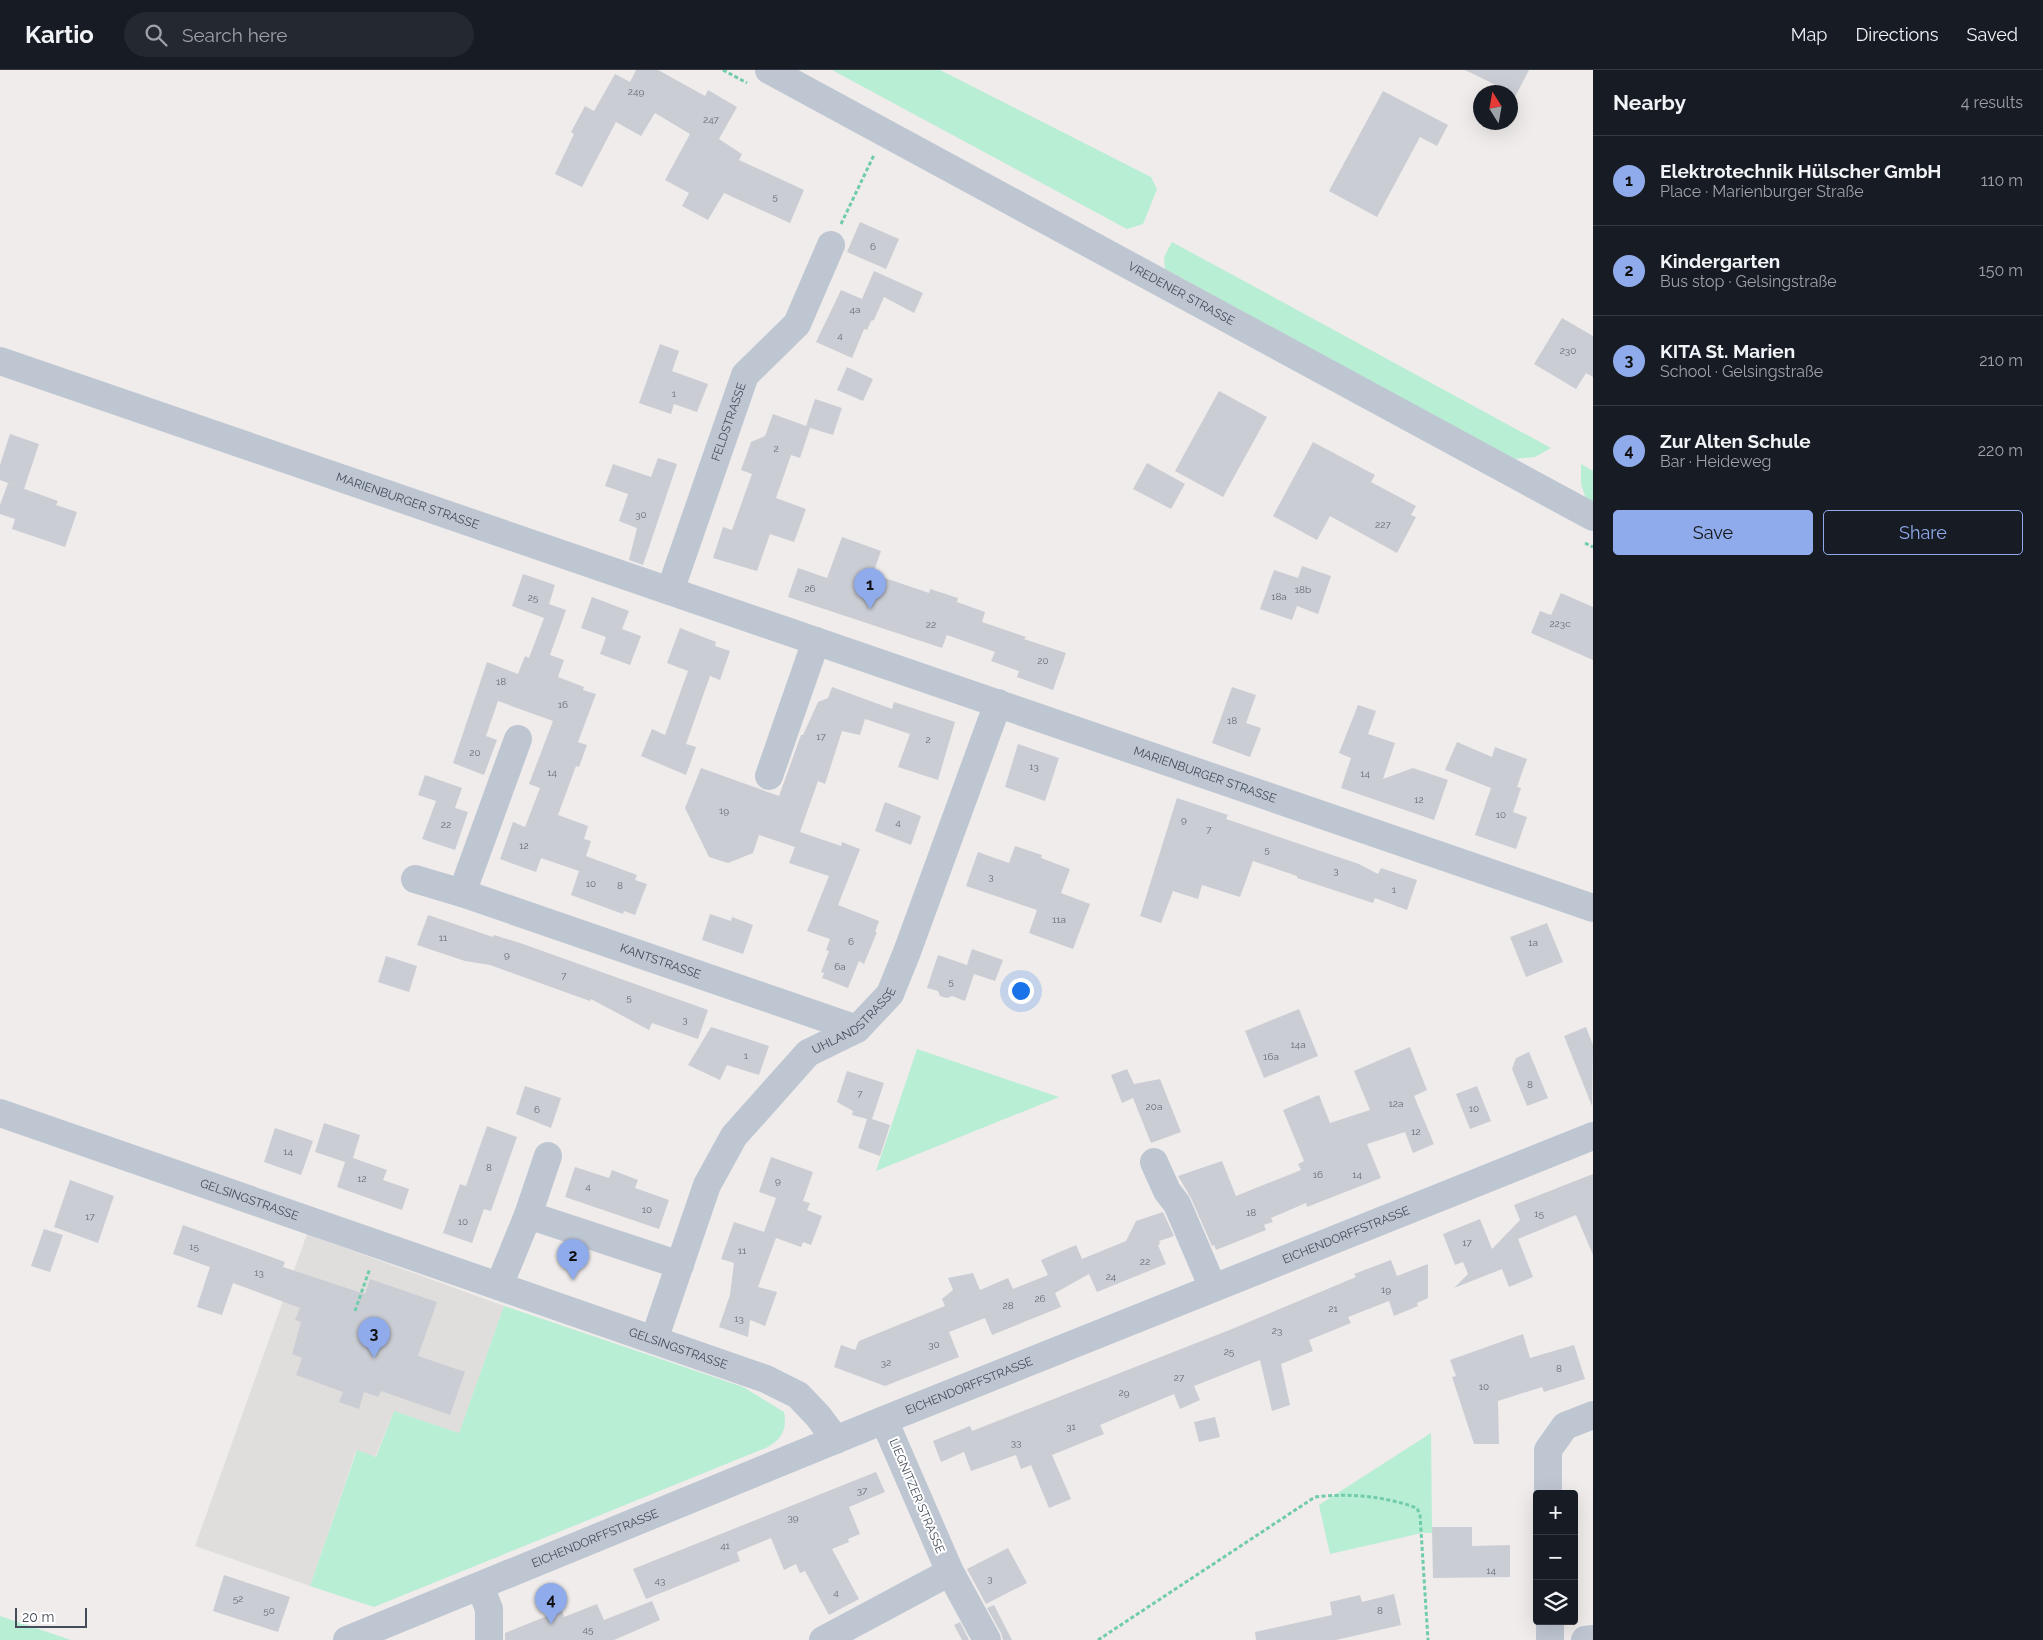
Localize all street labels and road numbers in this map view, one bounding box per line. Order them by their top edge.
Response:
street label: VREDENER STRASSE [1126,259,1237,328]
street label: FELDSTRASSE [709,381,749,463]
street label: MARIENBURGER STRASSE [334,470,481,532]
street label: MARIENBURGER STRASSE [1132,744,1278,806]
street label: KANTSTRASSE [618,941,703,982]
street label: UHLANDSTRASSE [810,986,899,1057]
street label: GELSINGSTRASSE [198,1176,301,1223]
street label: EICHENDORFFSTRASSE [1280,1203,1412,1267]
street label: GELSINGSTRASSE [627,1325,729,1372]
street label: EICHENDORFFSTRASSE [904,1354,1035,1418]
street label: LIEGNITZER STRASSE [886,1437,948,1555]
street label: EICHENDORFFSTRASSE [530,1506,660,1571]

